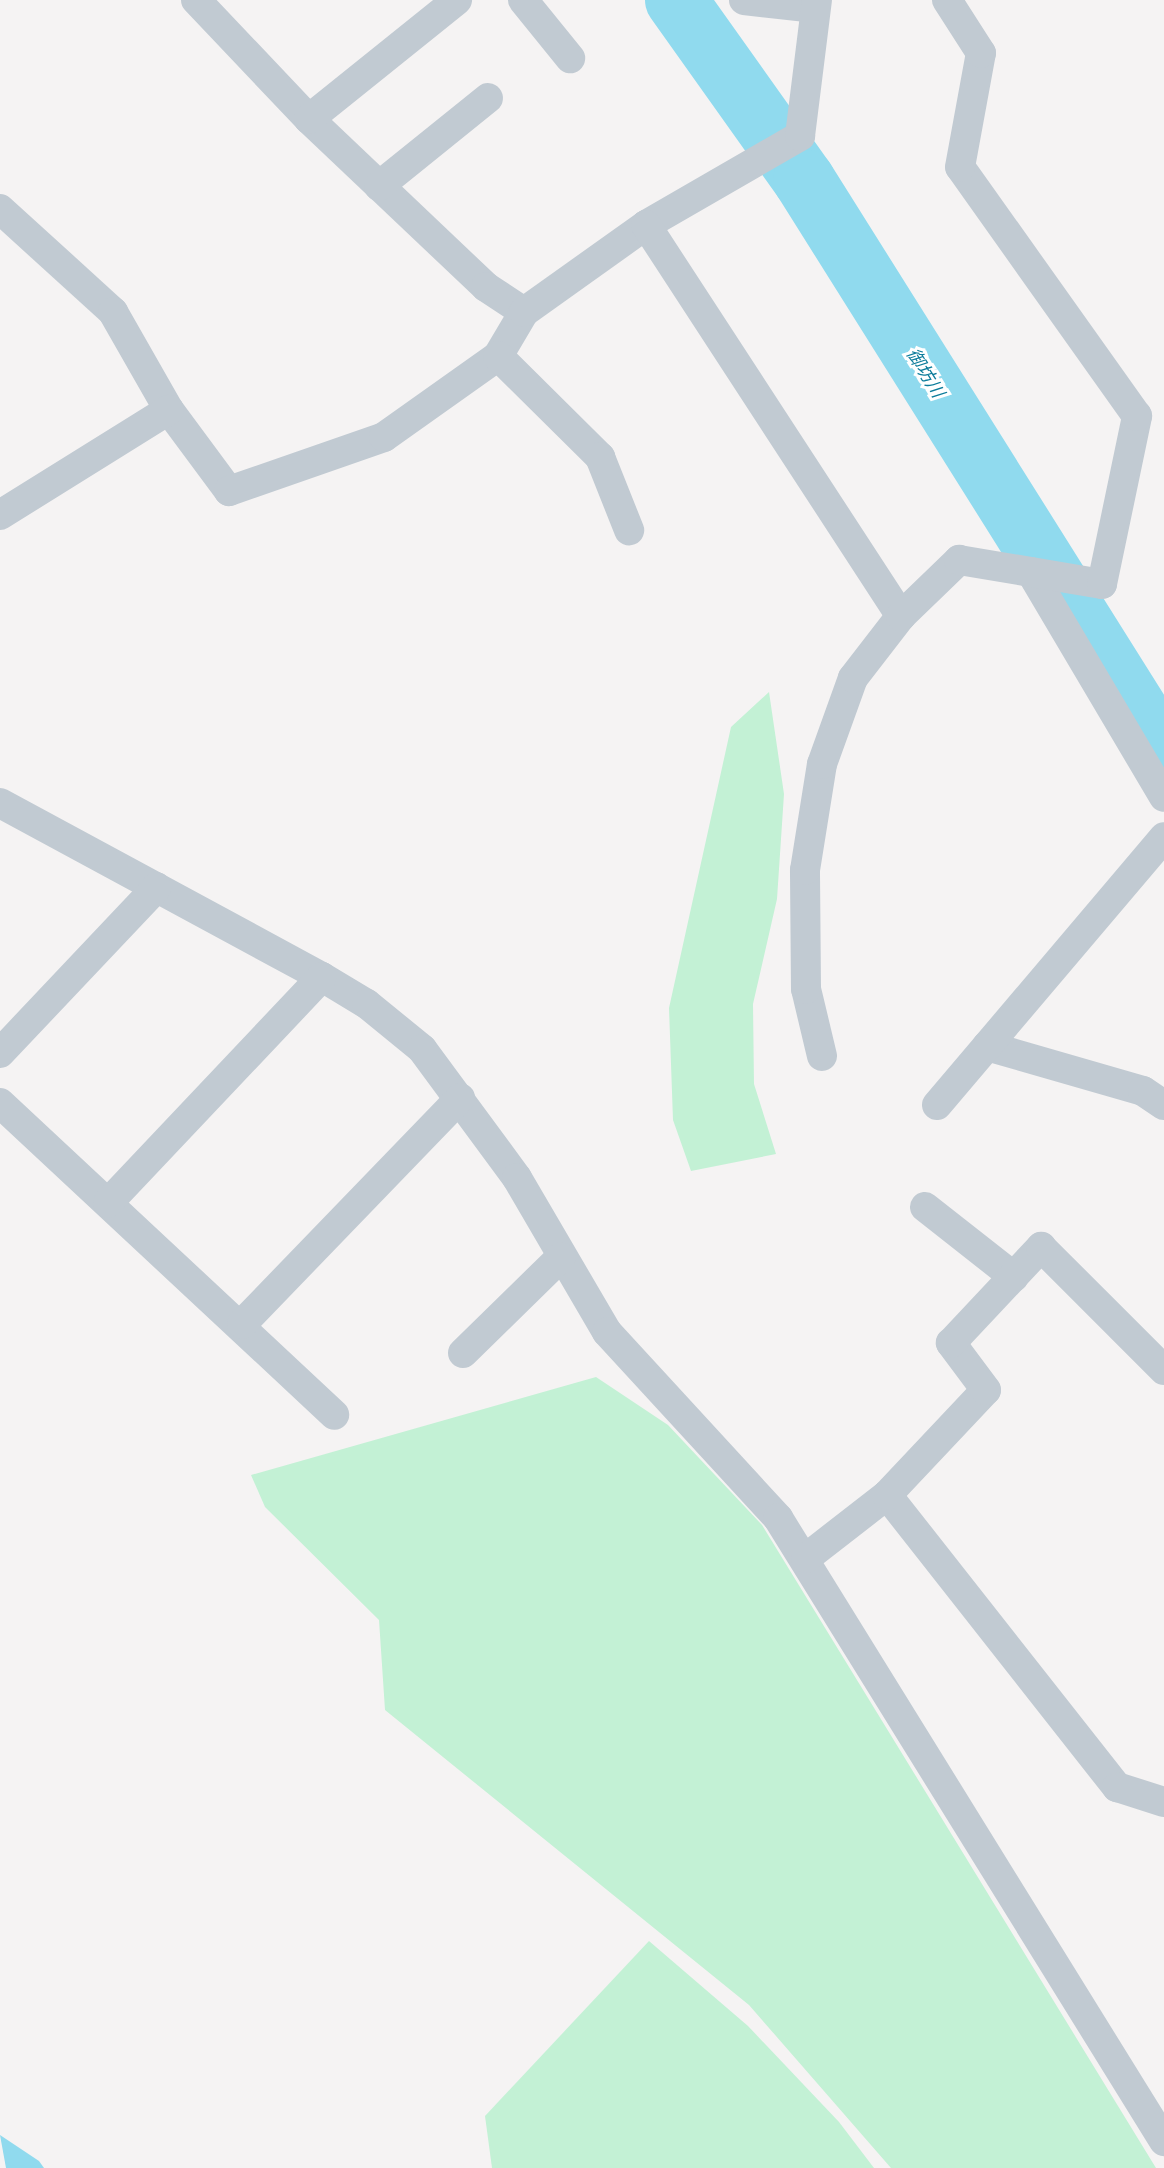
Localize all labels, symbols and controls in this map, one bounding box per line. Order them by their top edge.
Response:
water label: 御坊川 [902,344,948,402]

